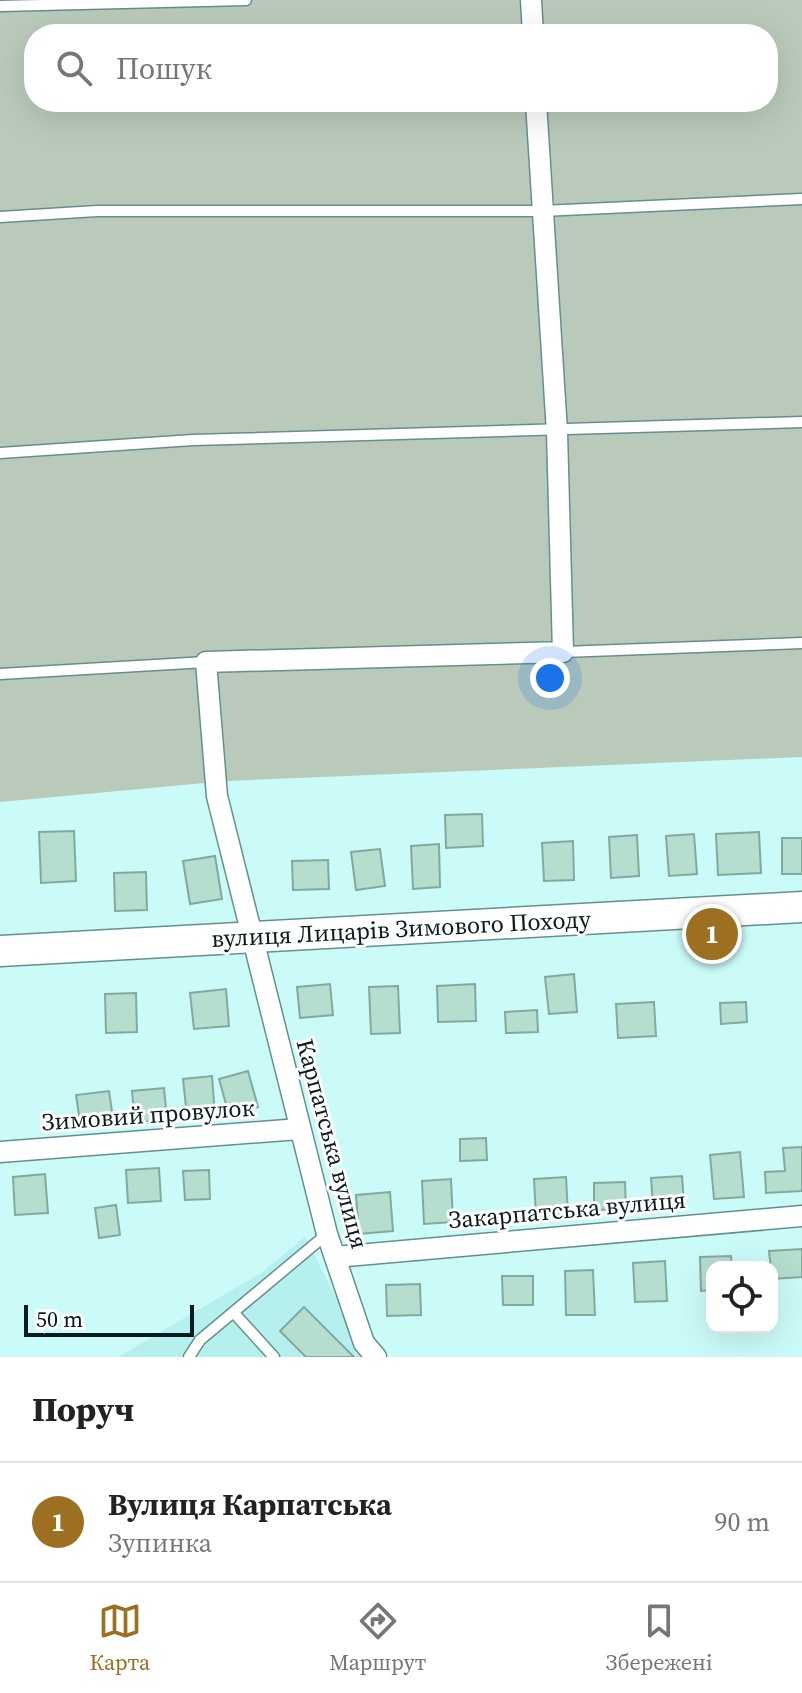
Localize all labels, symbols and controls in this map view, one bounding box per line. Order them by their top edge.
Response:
search box [24,24,778,112]
icon: search [52,46,96,90]
text: Пошук [116,48,212,89]
your location [530,658,570,698]
street label: вулиця Лицарів Зимового Походу [210,902,592,955]
pin: 1 [686,904,738,964]
street label: Карпатська вулиця [289,1035,376,1252]
street label: Зимовий провулок [40,1091,256,1138]
street label: Закарпатська вулиця [447,1183,687,1236]
map controls [706,1261,778,1333]
button: locate [706,1261,778,1333]
scale bar [24,1301,194,1337]
text: 50 m [36,1304,83,1334]
text: Поруч [32,1386,134,1432]
text: Вулиця Карпатська [108,1484,392,1525]
text: 1 [51,1504,65,1540]
text: 90 m [715,1504,770,1540]
text: Зупинка [108,1525,212,1561]
tab: Карта [90,1599,150,1677]
tab: Маршрут [329,1599,426,1677]
tab: Збережені [605,1599,712,1677]

